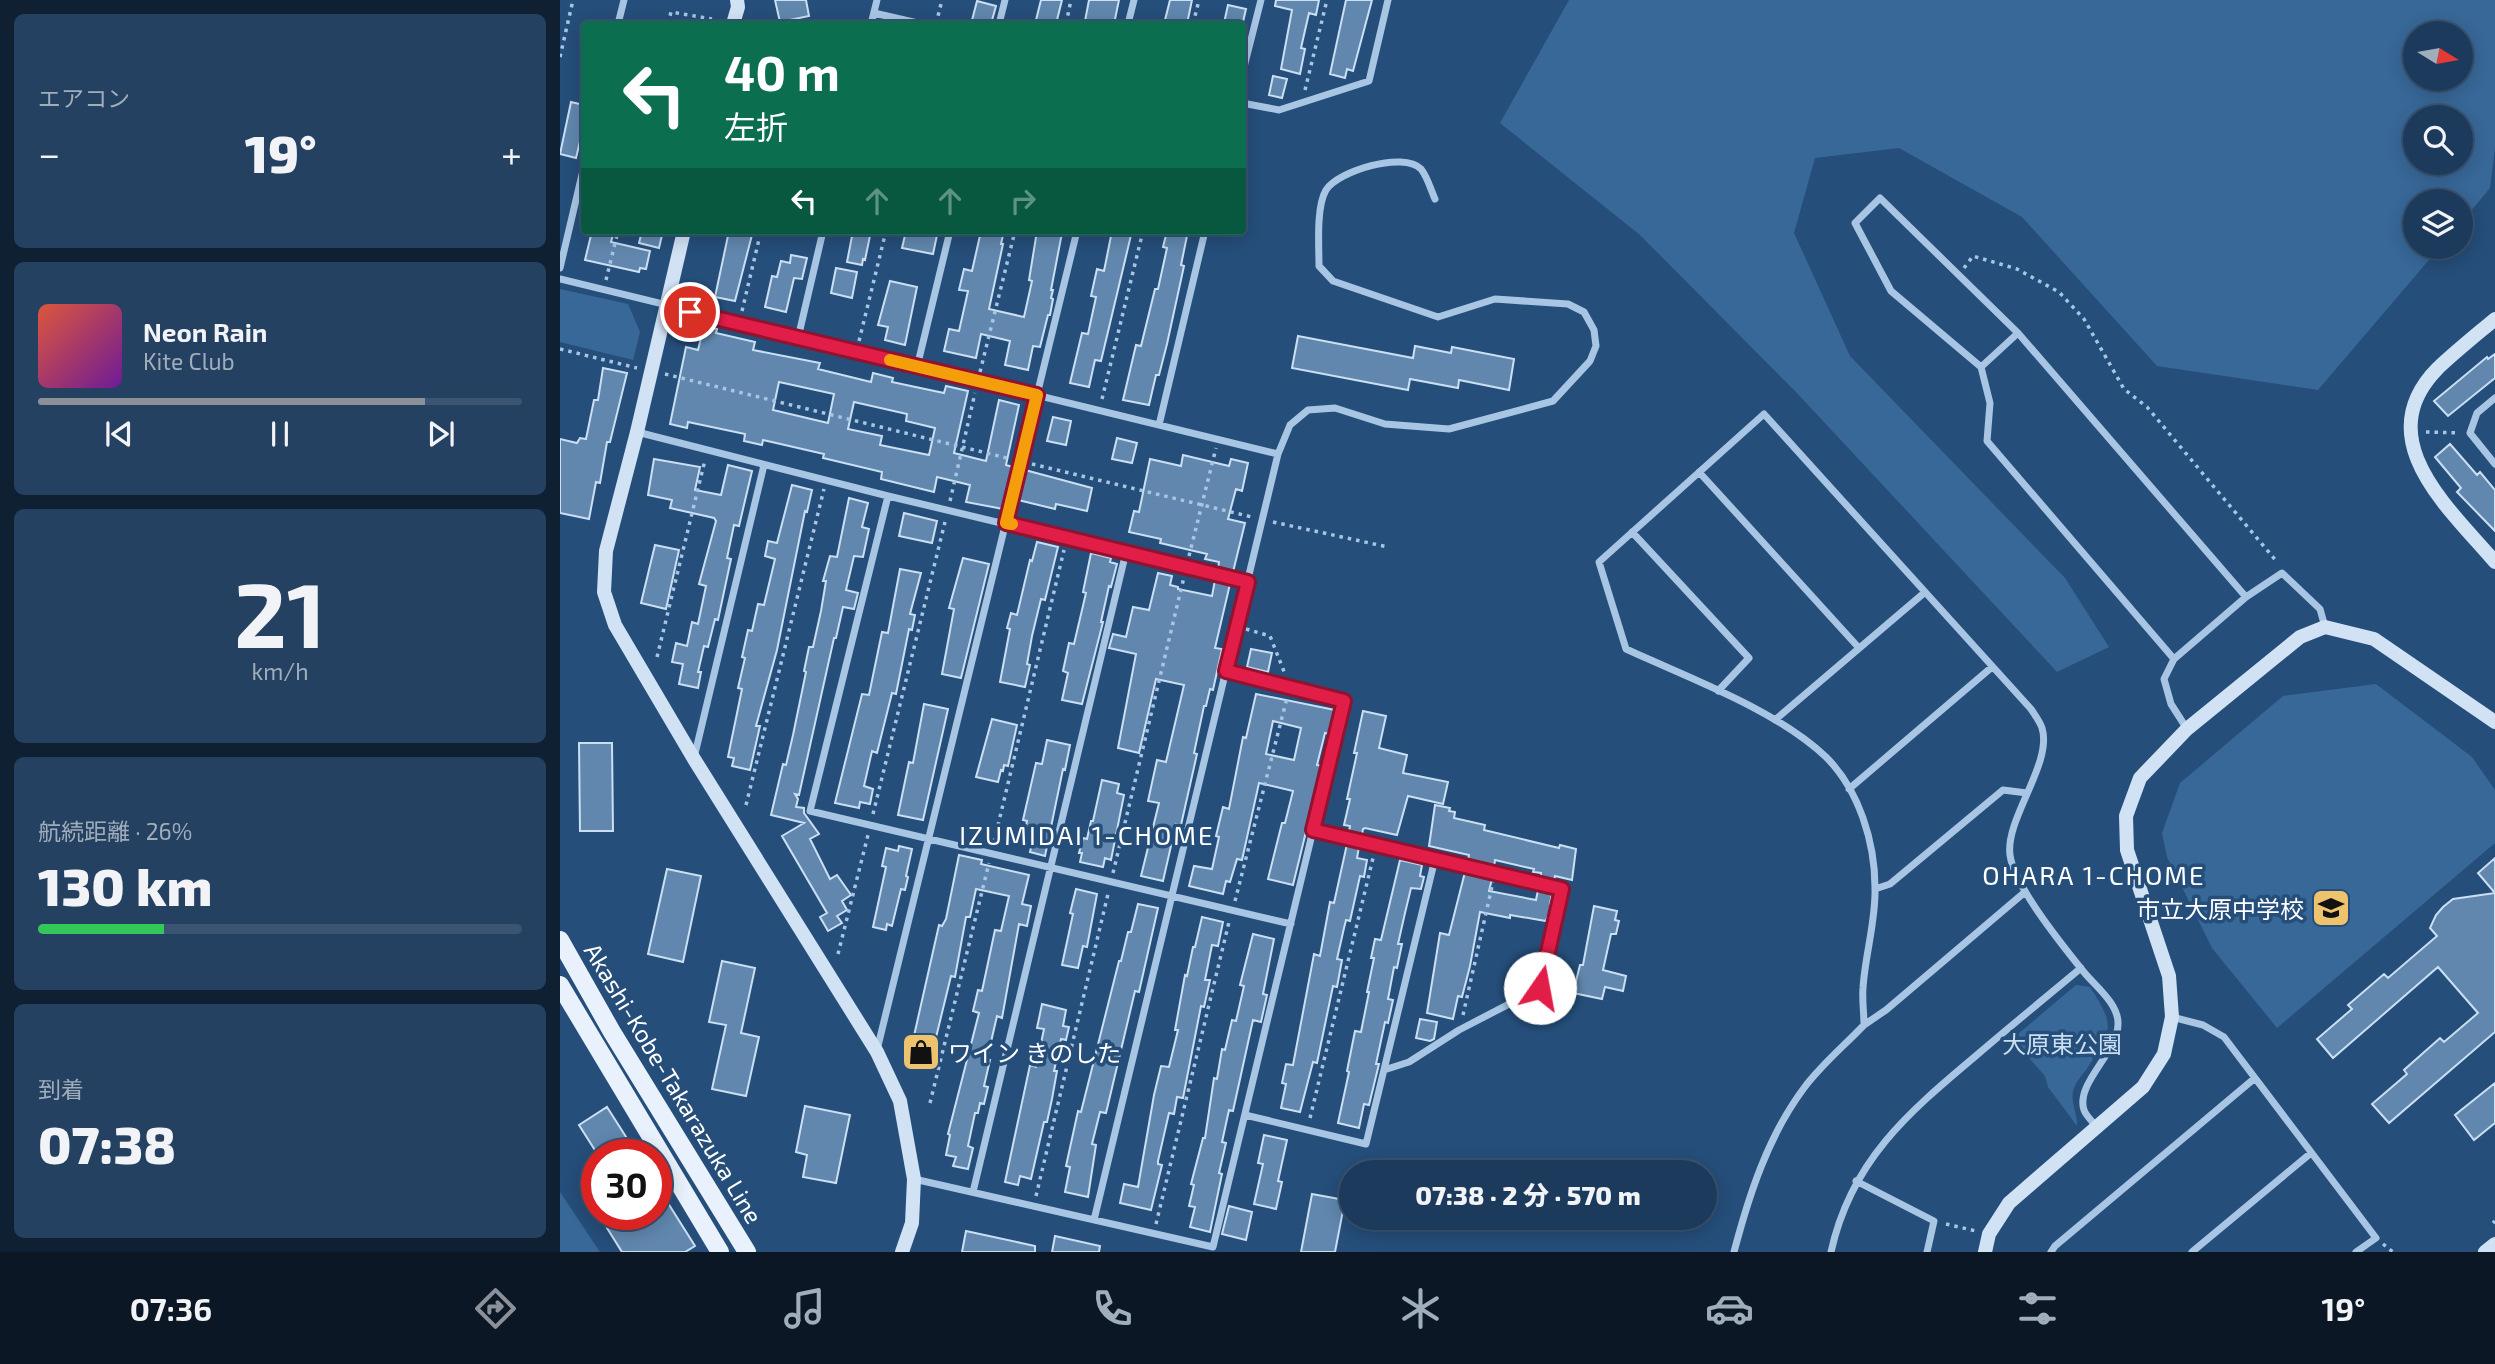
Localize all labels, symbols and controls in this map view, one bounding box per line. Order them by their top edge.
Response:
north arrow [2403,21,2473,91]
map controls [2403,21,2473,259]
text: 40 m [724,42,840,101]
icon: left [609,49,700,140]
text: エアコン [38,84,130,112]
button: search [2403,105,2473,175]
text: 左折 [724,107,788,145]
text: 19° [245,121,317,183]
text: − [38,130,60,176]
text: + [501,130,522,176]
icon: left [785,182,823,220]
icon: ahead [858,182,896,220]
icon: ahead [931,182,969,220]
icon: right [1004,182,1042,220]
button: layers [2403,189,2473,259]
pin [660,282,720,342]
icon: arrive [671,293,709,331]
text: Neon Rain [143,316,267,347]
text: Kite Club [143,347,235,375]
icon: previous [100,415,138,453]
icon: pause [261,415,299,453]
icon: next [422,415,460,453]
text: 21 [234,557,326,666]
text: km/h [251,657,309,685]
text: 航続距離 · 26% [38,817,192,845]
district label: IZUMIDAI 1-CHOME [959,819,1215,850]
text: 130 km [38,854,212,916]
district label: OHARA 1-CHOME [1982,859,2206,890]
school or university icon: 市立大原中学校 [2310,887,2352,929]
place label: 市立大原中学校 [2136,894,2304,923]
street label: Akashi-Kobe-Takarazuka Line [579,938,769,1228]
position arrow [1503,951,1577,1025]
park label: 大原東公園 [2002,1029,2122,1058]
shop icon: ワイン きのした [900,1031,942,1073]
place label: ワイン きのした [948,1038,1121,1067]
text: 到着 [38,1075,84,1103]
text: 07:38 [38,1112,176,1174]
speed limit sign: 30 [581,1139,672,1230]
text: 07:38 · 2 分 · 570 m [1415,1179,1641,1210]
icon: directions [471,1284,520,1333]
icon: music [780,1284,829,1333]
icon: phone [1088,1284,1137,1333]
icon: climate [1396,1284,1445,1333]
icon: car [1705,1284,1754,1333]
icon: filters [2013,1284,2062,1333]
text: 07:36 [130,1289,212,1327]
text: 19° [2322,1289,2365,1327]

